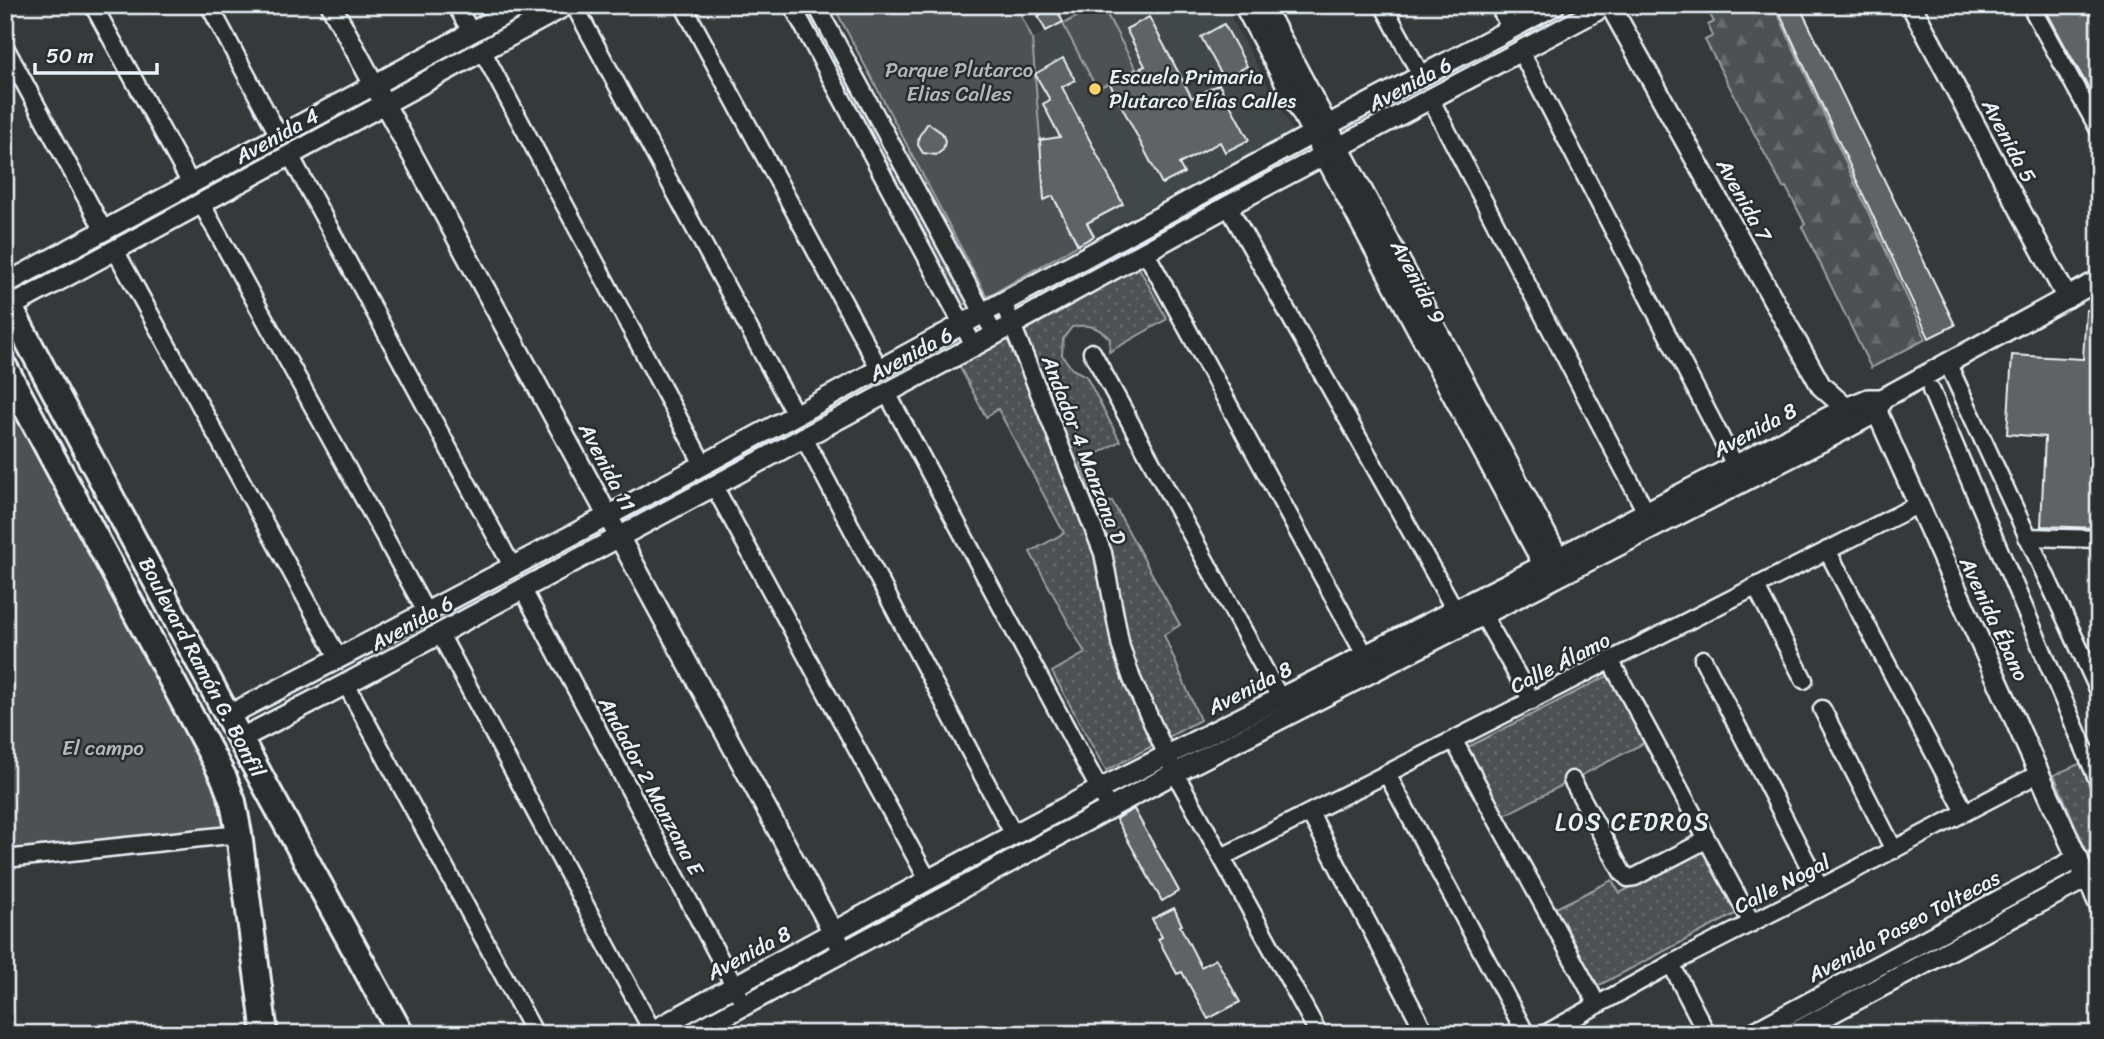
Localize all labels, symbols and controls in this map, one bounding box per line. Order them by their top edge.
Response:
scale bar [35,32,158,76]
text: 50 m [46,37,94,75]
street label: Avenida 6 [1360,46,1459,122]
park label: Parque Plutarco Elias Calles [885,51,1033,113]
place label: Escuela Primaria Plutarco Elías Calles [1109,58,1296,120]
marker: Escuela Primaria Plutarco Elías Calles [1087,81,1103,97]
street label: Avenida 5 [1970,91,2047,190]
street label: Avenida 4 [227,97,326,175]
street label: Avenida 7 [1705,150,1784,251]
street label: Avenida 9 [1379,232,1456,331]
street label: Avenida 6 [861,316,960,392]
street label: Andador 4 Manzana D [1030,349,1138,551]
street label: Avenida 8 [1705,392,1804,469]
street label: Avenida 11 [567,415,646,519]
street label: Avenida Ébano [1948,549,2040,688]
street label: Boulevard Ramón G. Bonfil [128,550,277,785]
street label: Avenida 6 [362,584,461,662]
street label: Calle Álamo [1503,621,1617,705]
street label: Avenida 8 [1200,650,1300,726]
street label: Andador 2 Manzana E [587,689,715,884]
park label: El campo [62,729,144,767]
district label: LOS CEDROS [1555,801,1711,843]
street label: Calle Nogal [1727,843,1838,925]
street label: Avenida Paseo Toltecas [1800,859,2008,993]
street label: Avenida 8 [699,915,798,992]

